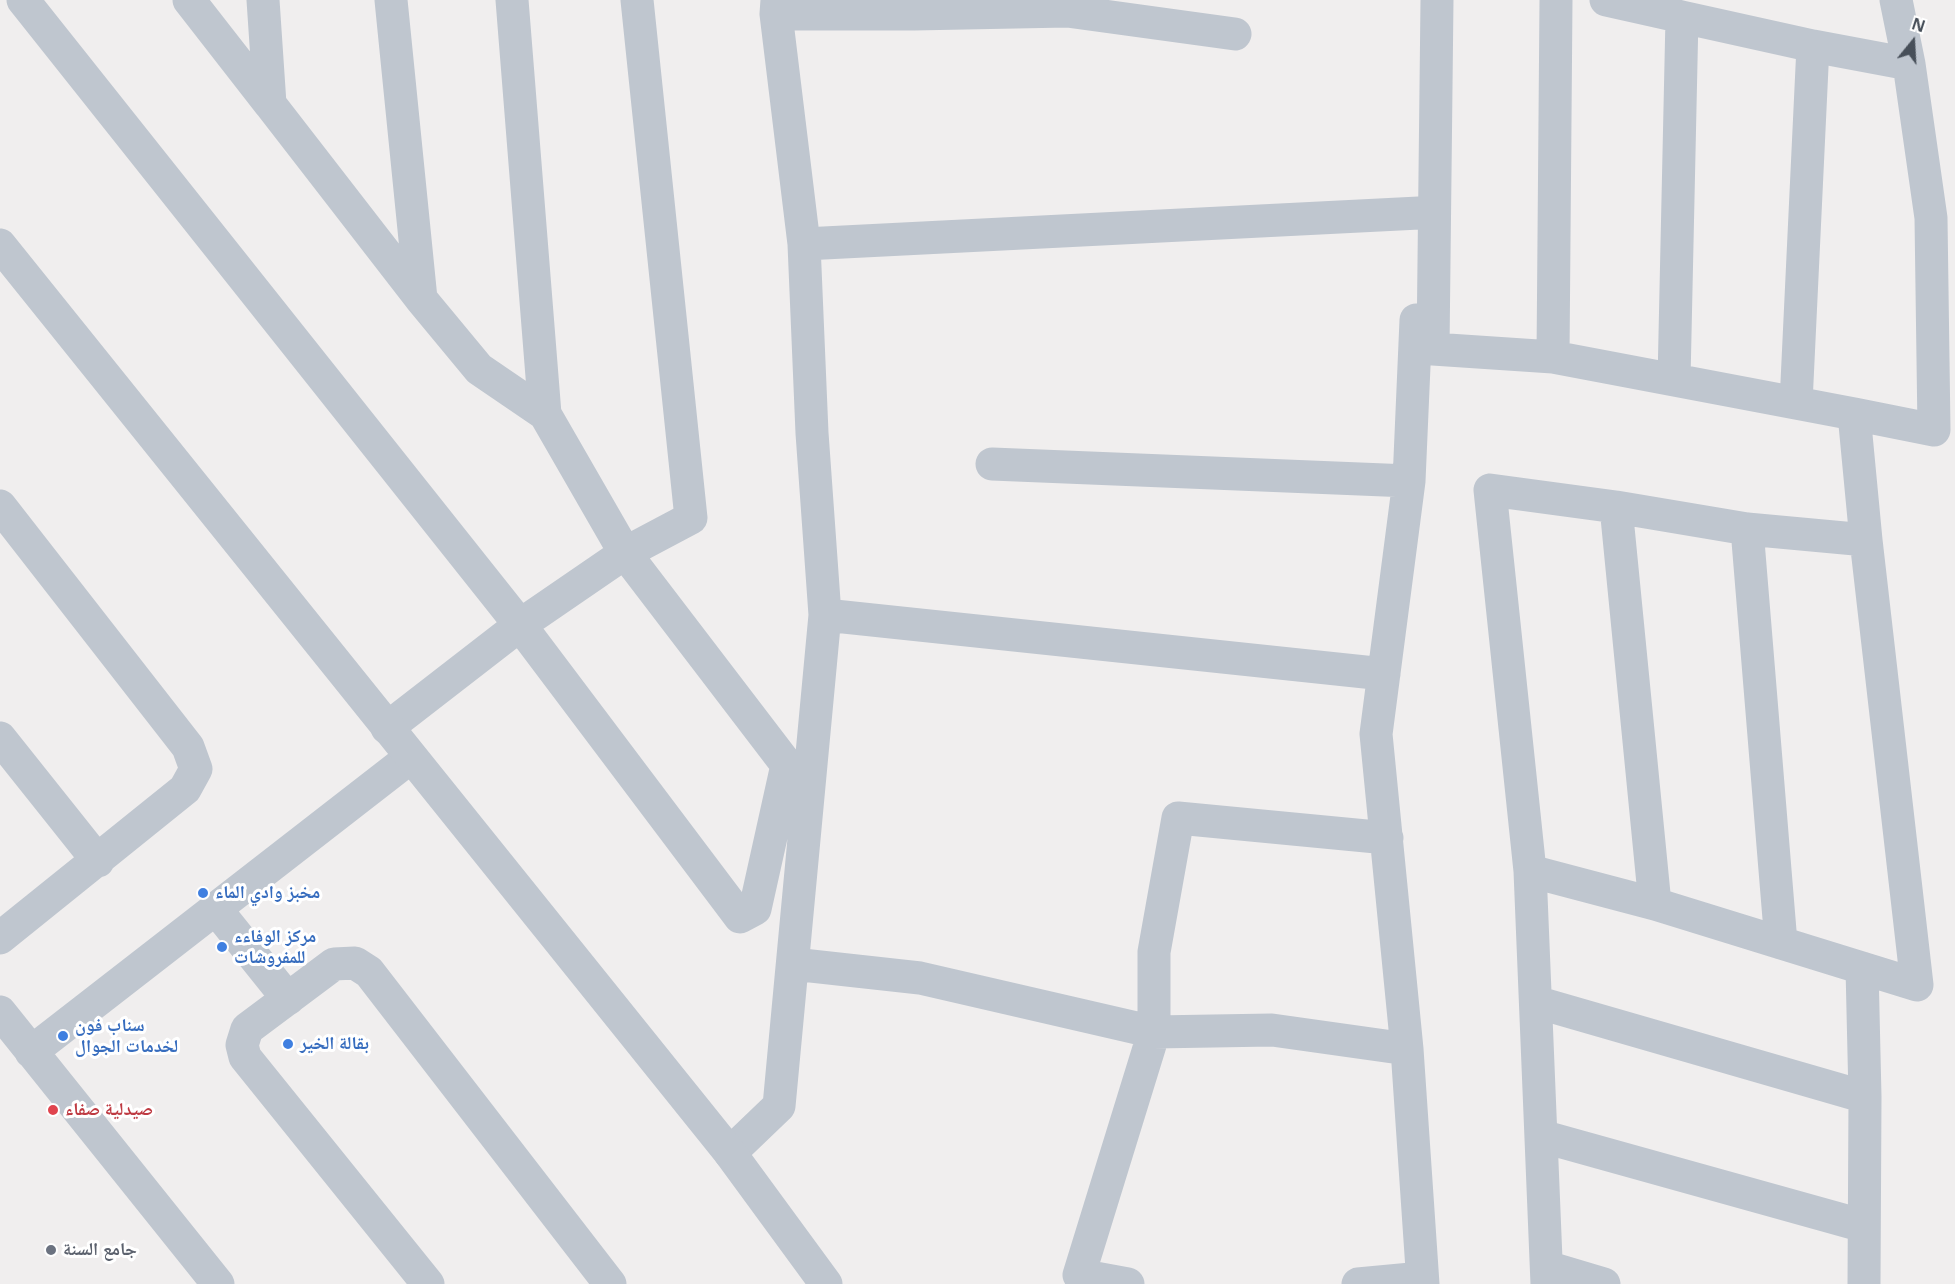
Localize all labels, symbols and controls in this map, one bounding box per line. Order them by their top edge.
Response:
north arrow [1883,12,1943,72]
text: N [1909,12,1928,37]
place label: مخبز وادي الماء [215,882,320,904]
marker: مخبز وادي الماء [196,886,210,900]
place label: مركز الوفاءء للمفروشات [234,926,316,968]
marker: مركز الوفاءء للمفروشات [215,940,229,954]
place label: سناب فون لخدمات الجوال [75,1015,178,1058]
marker: سناب فون لخدمات الجوال [56,1029,70,1043]
place label: بقالة الخير [300,1033,369,1055]
marker: بقالة الخير [281,1037,295,1051]
place label: صيدلية صفاء [65,1099,153,1121]
marker: صيدلية صفاء [46,1103,60,1117]
place label: جامع السنة [63,1239,137,1261]
marker: جامع السنة [44,1243,58,1257]

